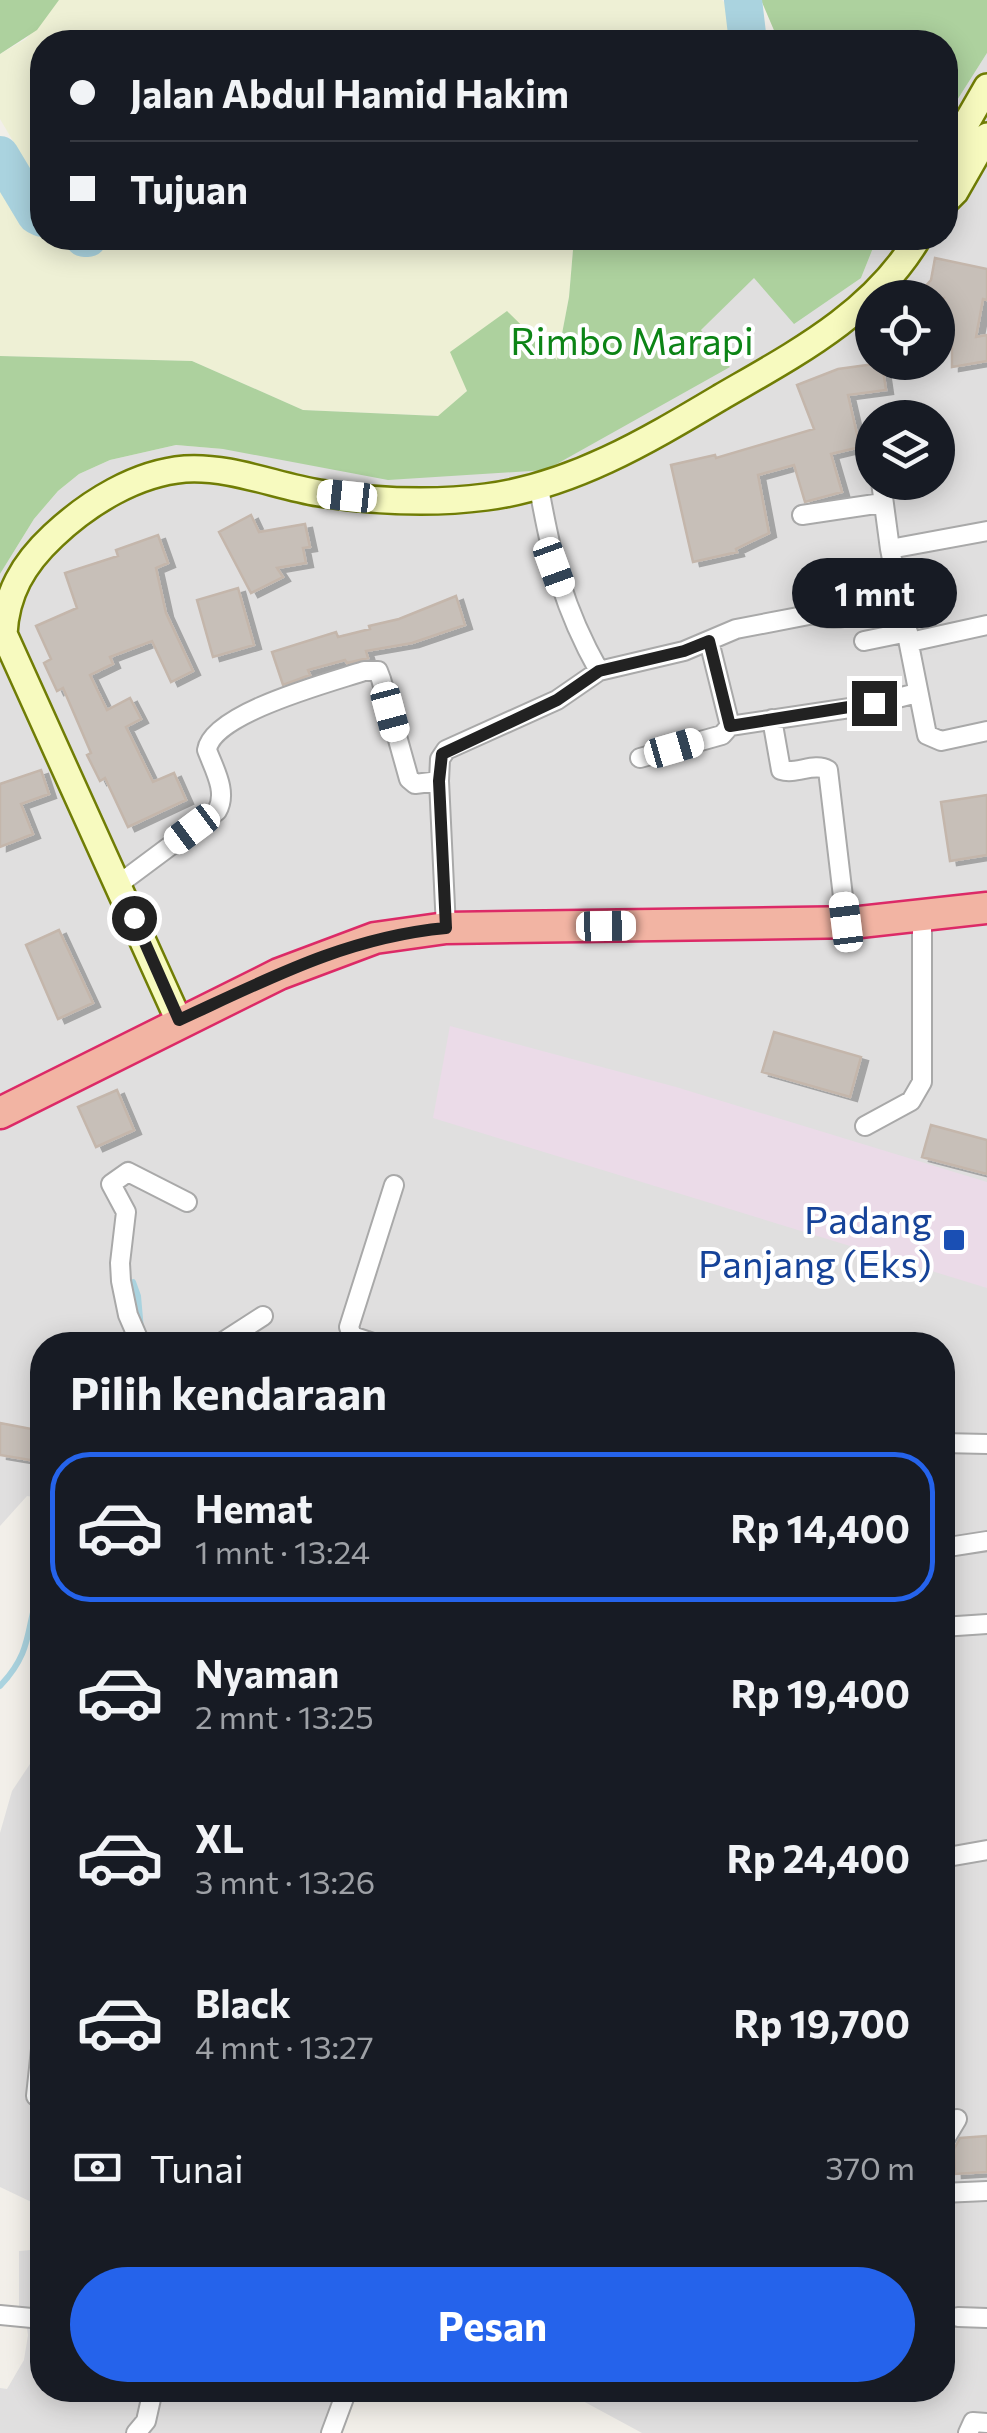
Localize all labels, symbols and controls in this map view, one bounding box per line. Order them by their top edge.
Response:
text: Jalan Abdul Hamid Hakim [130,69,569,116]
text: Tujuan [130,165,248,212]
map controls [855,280,955,500]
button: locate [855,280,955,380]
park label: Rimbo Marapi [510,316,754,363]
button: layers [855,400,955,500]
car [316,478,378,514]
car [530,534,578,600]
callout: 1 mnt [792,558,956,628]
text: 1 mnt [834,573,915,613]
car [368,679,412,745]
route end [852,681,897,726]
car [641,725,707,771]
car [159,799,225,859]
car [827,890,865,954]
route start [112,896,157,941]
car [576,910,636,942]
place label: Padang Panjang (Eks) [698,1195,932,1286]
marker: Padang Panjang (Eks) [941,1227,967,1253]
text: Pilih kendaraan [70,1364,387,1419]
icon: car [75,1482,165,1572]
text: Hemat [195,1484,313,1531]
text: Rp 14,400 [731,1504,910,1551]
text: 1 mnt · 13:24 [195,1531,370,1571]
icon: car [75,1647,165,1737]
text: Nyaman [195,1649,339,1696]
text: Rp 19,400 [731,1669,910,1716]
text: 2 mnt · 13:25 [195,1696,374,1736]
icon: car [75,1812,165,1902]
text: XL [195,1814,244,1861]
text: Rp 24,400 [727,1834,910,1881]
text: 3 mnt · 13:26 [195,1861,375,1901]
icon: car [75,1977,165,2067]
text: Black [195,1979,291,2026]
text: Rp 19,700 [734,1999,910,2046]
text: 4 mnt · 13:27 [195,2026,374,2066]
icon: cash [70,2140,125,2195]
text: Tunai [150,2144,244,2191]
text: 370 m [825,2147,915,2187]
button: Pesan [70,2267,915,2382]

